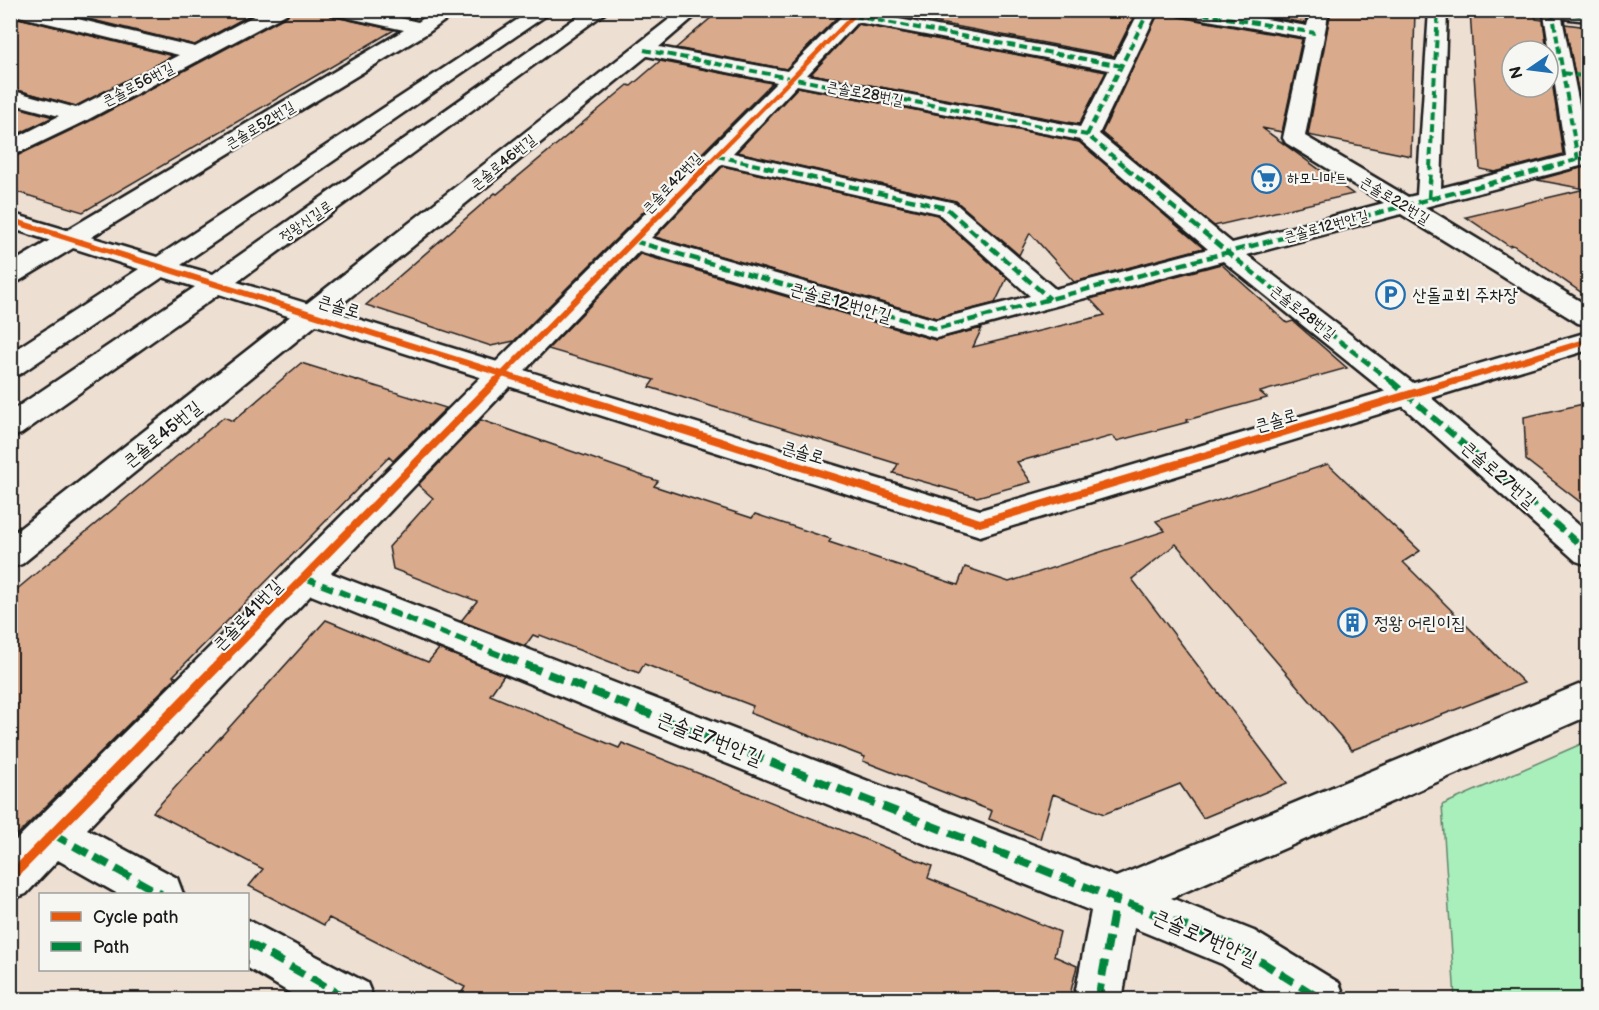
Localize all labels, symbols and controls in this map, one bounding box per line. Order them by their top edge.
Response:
north arrow [1500,39,1560,99]
street label: 큰솔로56번길 [99,58,177,111]
text: N [1506,64,1528,80]
street label: 큰솔로28번길 [825,77,905,110]
street label: 큰솔로52번길 [222,97,298,154]
street label: 큰솔로46번길 [467,130,540,195]
street label: 큰솔로42번길 [638,149,706,218]
supermarket icon: 하모니마트 [1250,162,1282,194]
place label: 하모니마트 [1287,169,1347,188]
street label: 큰솔로22번길 [1356,172,1433,229]
street label: 정왕신길로 [276,196,336,247]
street label: 큰솔로12번안길 [1282,206,1371,247]
street label: 큰솔로12번안길 [788,278,894,327]
parking icon: 산돌교회 주차장 [1375,279,1407,311]
street label: 큰솔로28번길 [1266,281,1339,344]
place label: 산돌교회 주차장 [1412,285,1518,306]
street label: 큰솔로 [315,290,363,323]
street label: 큰솔로45번길 [119,396,206,472]
street label: 큰솔로 [1252,404,1300,437]
street label: 큰솔로 [779,436,827,469]
street label: 큰솔로27번길 [1457,436,1541,513]
street label: 큰솔로41번길 [208,575,287,655]
building icon: 정왕 어린이집 [1337,607,1369,639]
place label: 정왕 어린이집 [1374,613,1466,634]
street label: 큰솔로7번안길 [653,706,766,771]
legend [39,893,249,971]
street label: 큰솔로7번안길 [1149,903,1261,972]
text: Cycle path [93,907,179,928]
text: Path [93,937,129,958]

